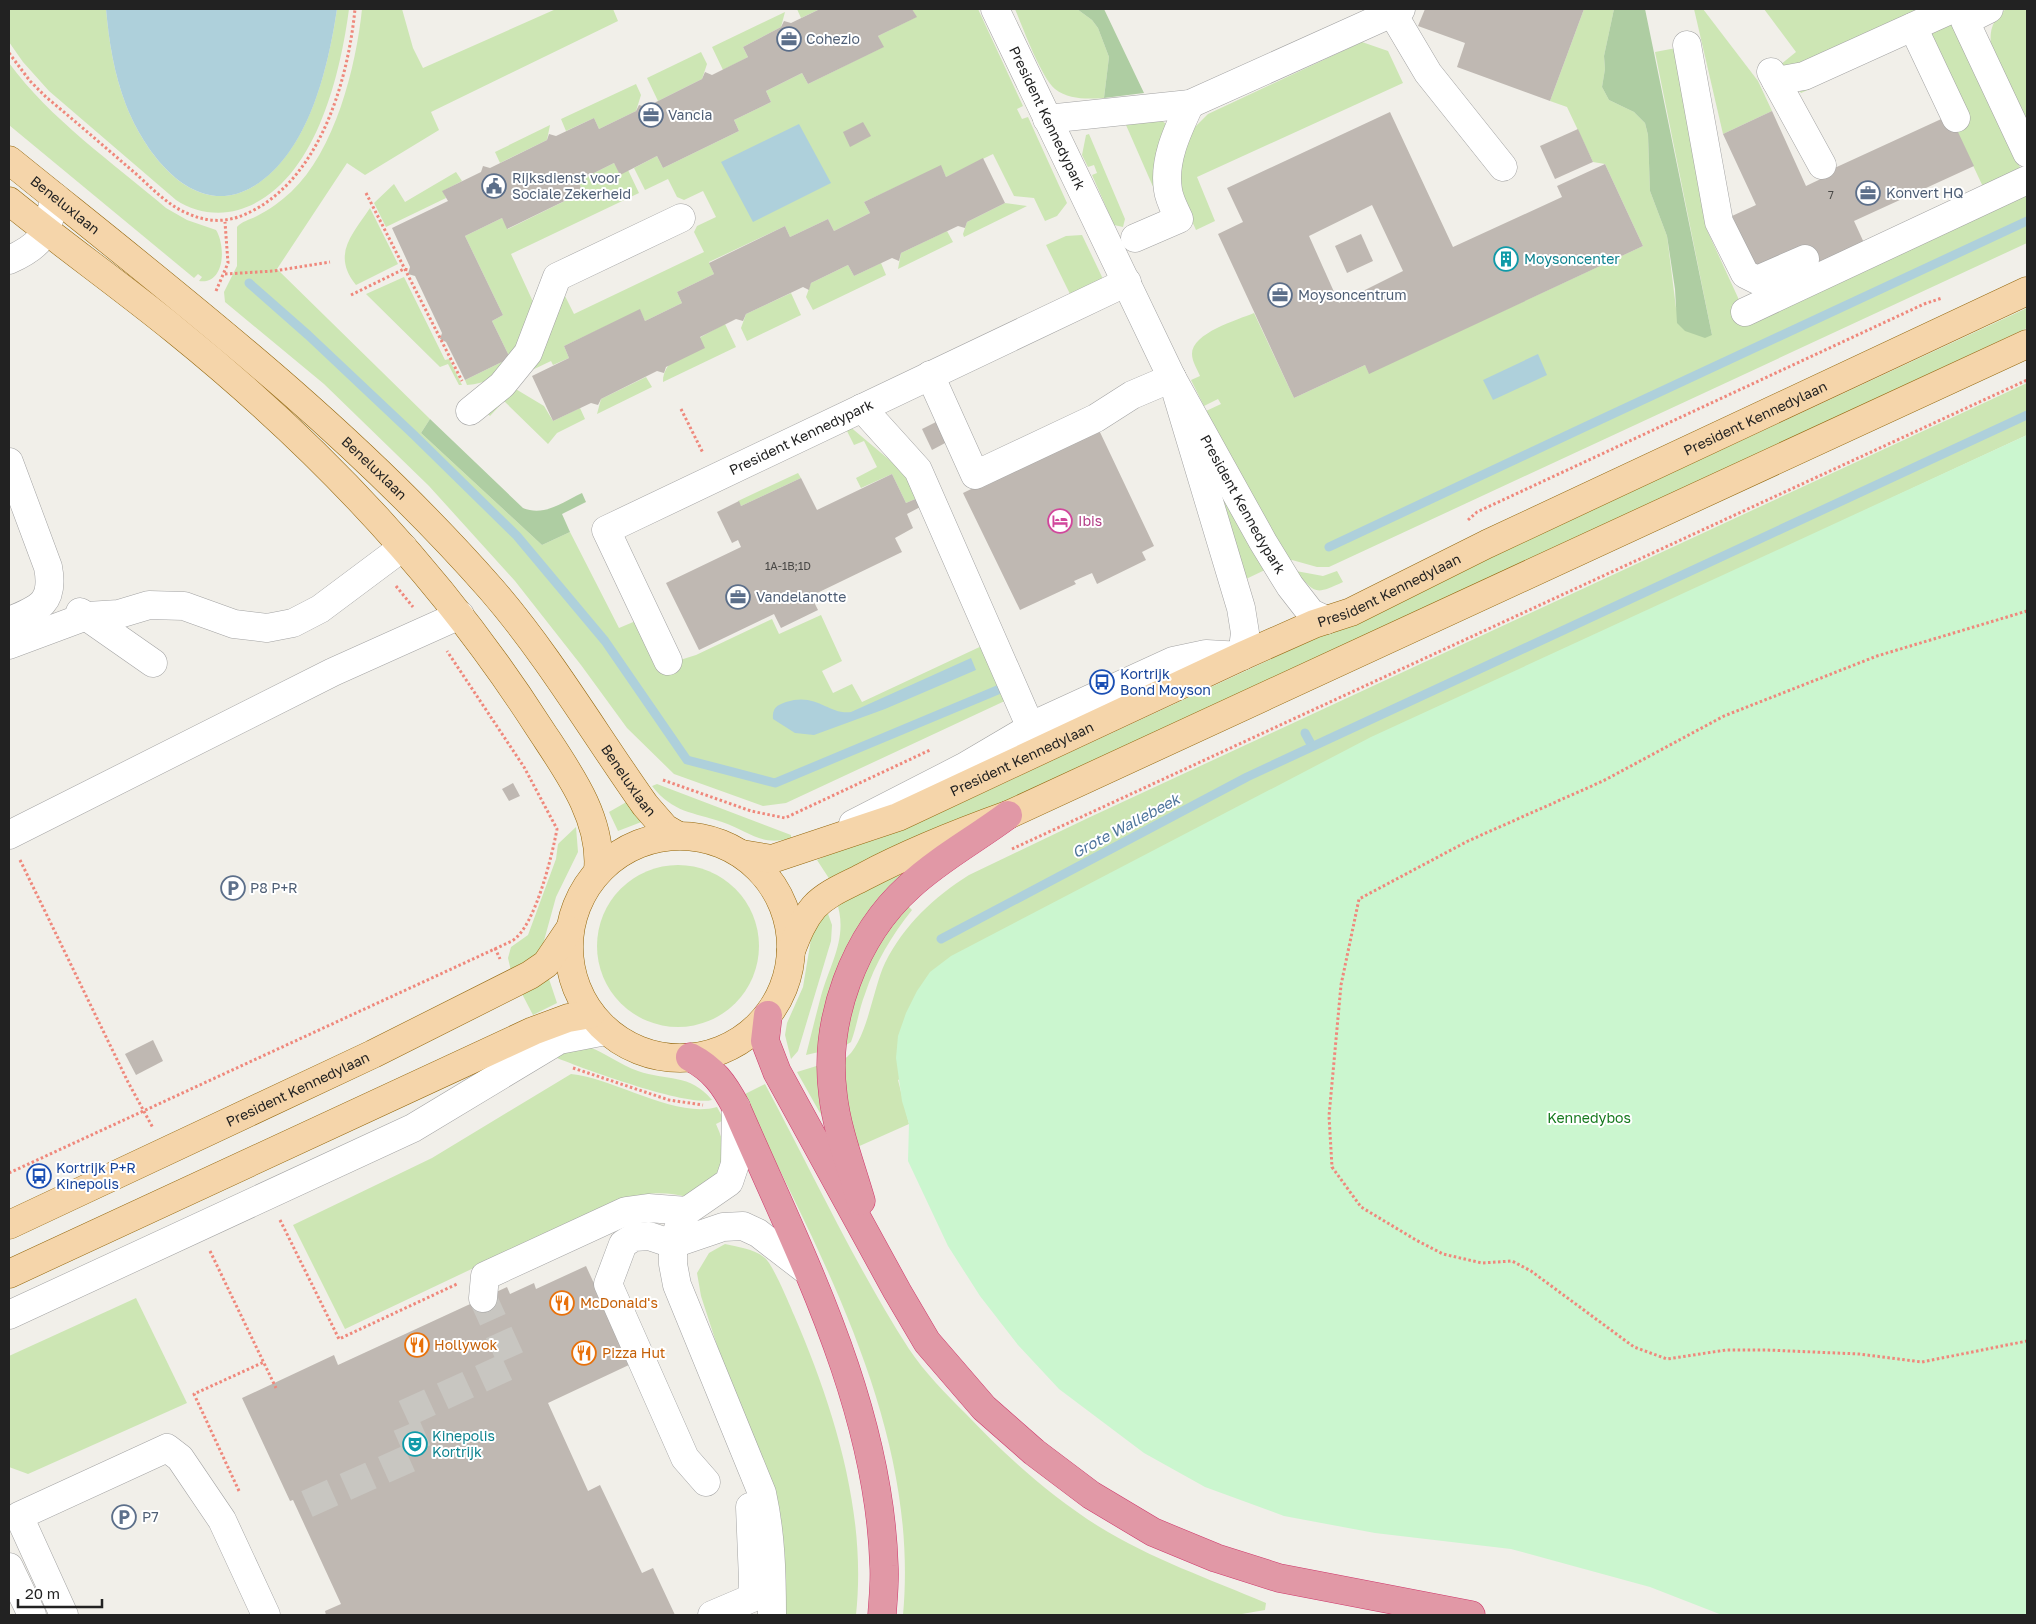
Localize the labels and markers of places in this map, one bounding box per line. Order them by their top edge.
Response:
office icon: Cohezio [776,26,802,52]
place label: Cohezio [806,30,860,47]
office icon: Vancia [638,102,664,128]
place label: Vancia [668,106,712,123]
place label: Rijksdienst voor Sociale Zekerheid [512,169,631,202]
public building icon: Rijksdienst voor Sociale Zekerheid [481,173,507,199]
office icon: Konvert HQ [1855,180,1881,206]
place label: Konvert HQ [1886,184,1964,201]
building icon: Moysoncenter [1493,246,1519,272]
place label: Moysoncenter [1524,250,1620,267]
office icon: Moysoncentrum [1267,282,1293,308]
place label: Moysoncentrum [1298,286,1407,303]
hotel icon: Ibis [1047,508,1073,534]
place label: Ibis [1078,512,1102,529]
office icon: Vandelanotte [725,584,751,610]
place label: Vandelanotte [756,588,846,605]
place label: Kortrijk Bond Moyson [1120,665,1211,698]
bus stop icon: Kortrijk Bond Moyson [1089,669,1115,695]
parking icon: P8 P+R [220,875,246,901]
place label: P8 P+R [250,879,298,896]
place label: Kortrijk P+R Kinepolis [56,1159,136,1192]
bus stop icon: Kortrijk P+R Kinepolis [26,1163,52,1189]
restaurant icon: McDonald's [549,1290,575,1316]
place label: McDonald's [580,1294,658,1311]
restaurant icon: Hollywok [404,1332,430,1358]
place label: Hollywok [434,1336,497,1353]
restaurant icon: Pizza Hut [571,1340,597,1366]
place label: Pizza Hut [602,1344,665,1361]
place label: Kinepolis Kortrijk [432,1427,495,1460]
theatre icon: Kinepolis Kortrijk [402,1431,428,1457]
parking icon: P7 [111,1504,137,1530]
place label: P7 [142,1508,159,1525]

